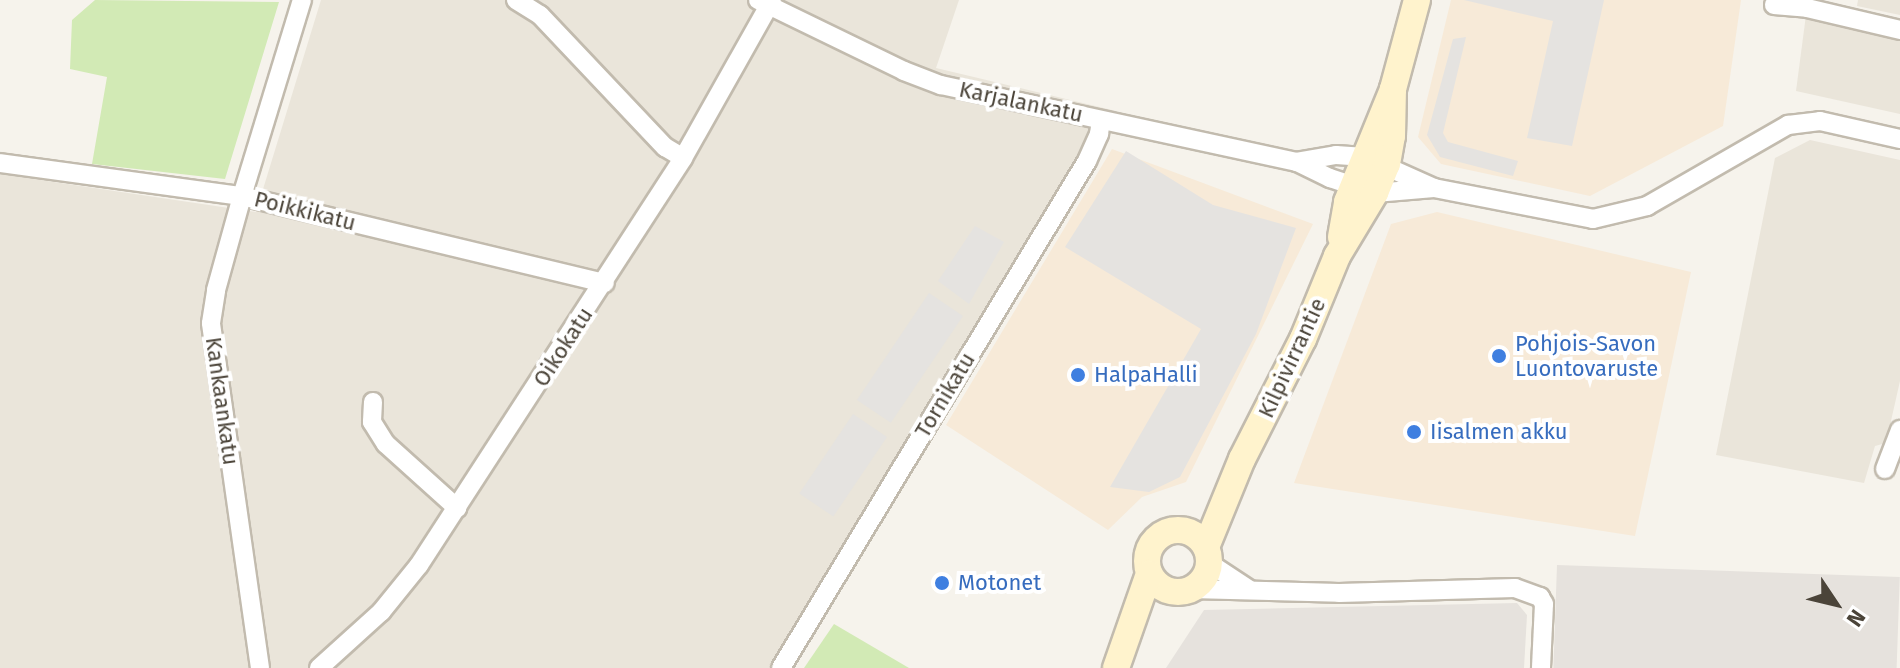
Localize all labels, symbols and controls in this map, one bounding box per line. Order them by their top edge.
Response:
street label: Karjalankatu [957,76,1085,128]
street label: Poikkikatu [252,186,358,236]
street label: Kilpivirrantie [1253,294,1331,422]
street label: Oikokatu [528,302,598,392]
place label: Pohjois-Savon Luontovaruste [1515,330,1658,382]
street label: Kankaankatu [200,335,244,467]
marker: Pohjois-Savon Luontovaruste [1490,347,1508,365]
street label: Tornikatu [909,348,981,442]
place label: HalpaHalli [1094,362,1198,388]
marker: HalpaHalli [1069,366,1087,384]
place label: Iisalmen akku [1430,419,1568,445]
marker: Iisalmen akku [1405,423,1423,441]
north arrow [1796,564,1876,644]
place label: Motonet [958,570,1041,596]
marker: Motonet [933,574,951,592]
text: N [1841,604,1871,632]

